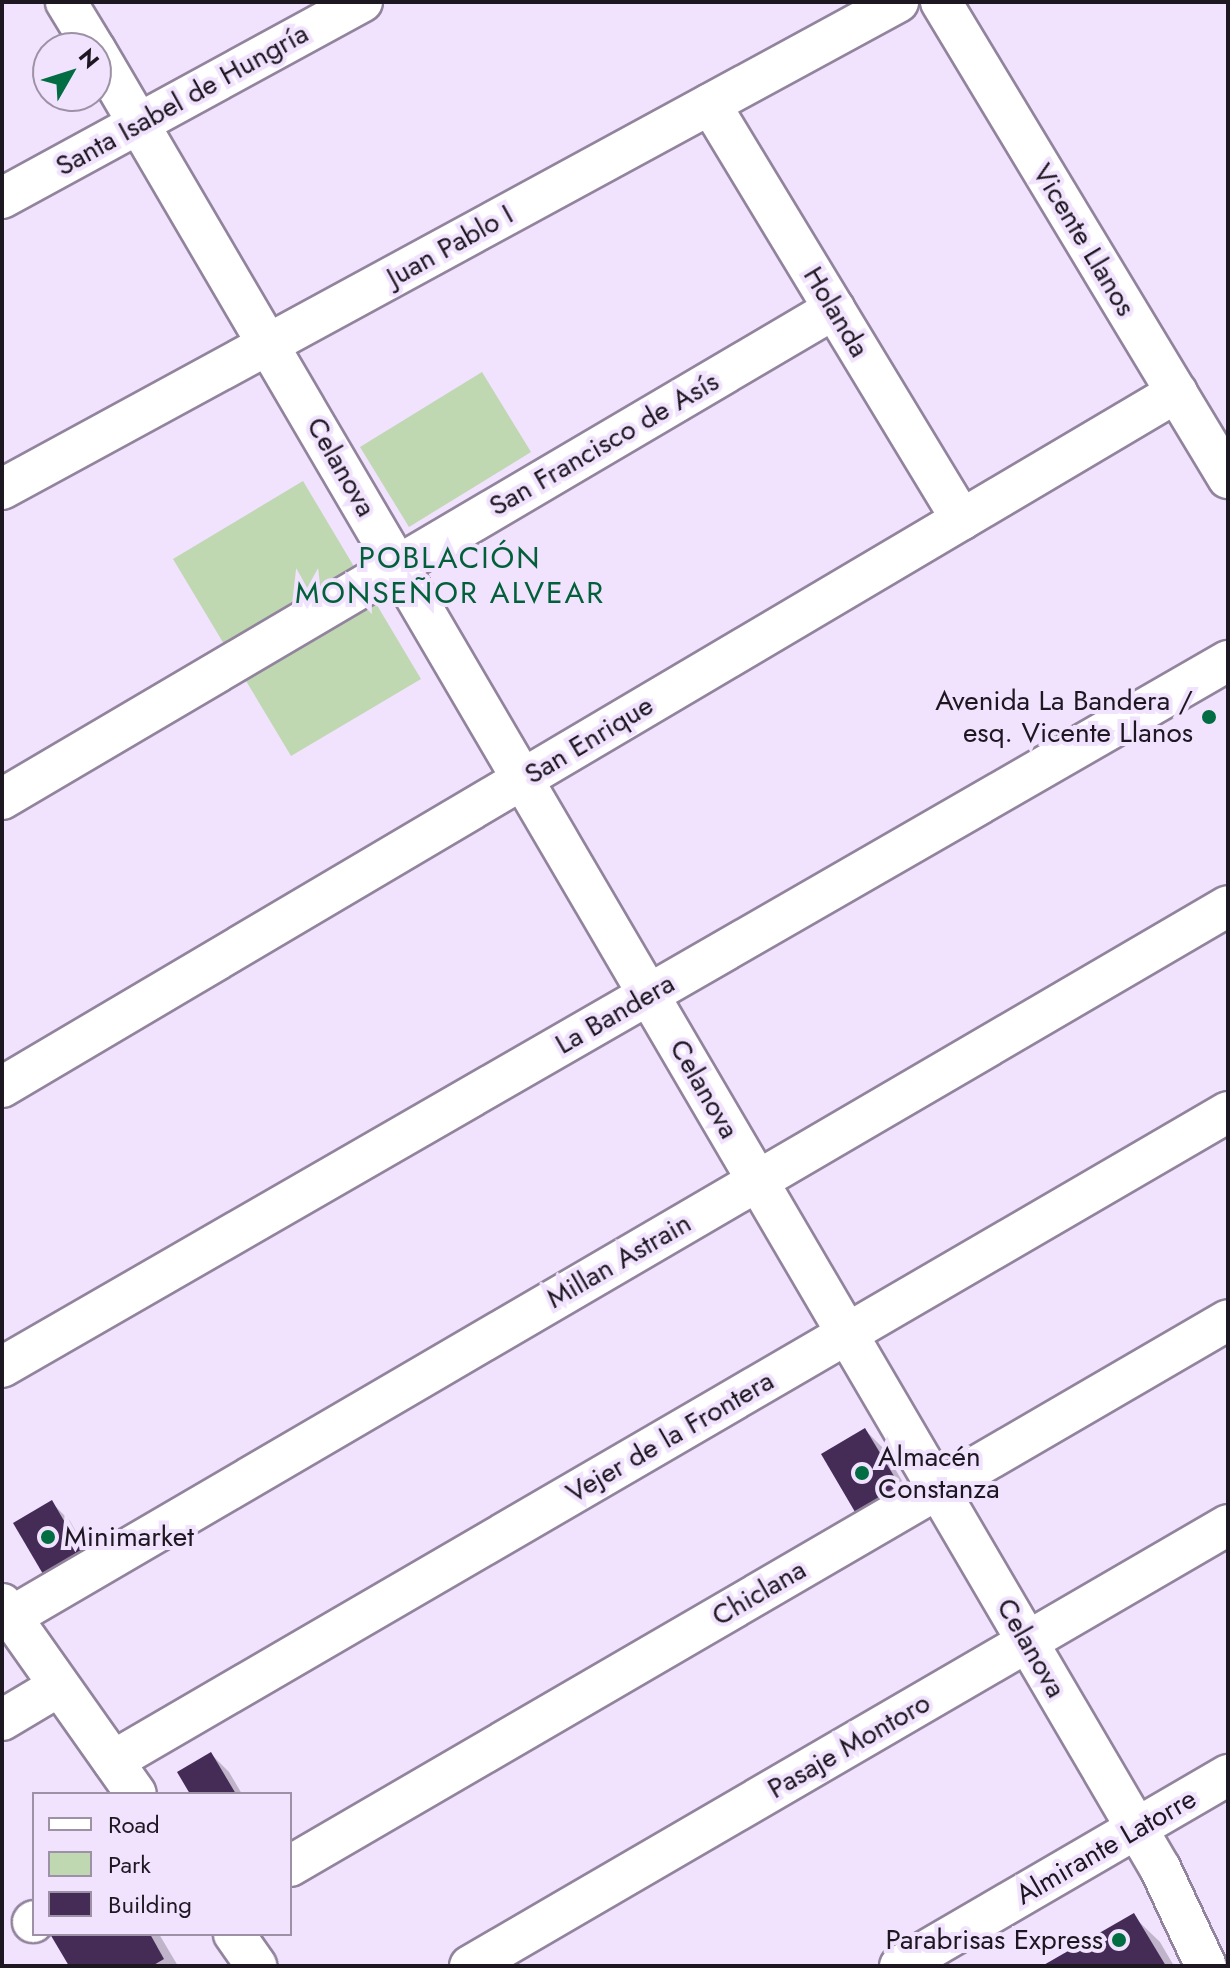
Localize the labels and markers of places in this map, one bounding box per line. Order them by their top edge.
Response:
place label: Avenida La Bandera / esq. Vicente Llanos [935,684,1193,750]
marker: Avenida La Bandera / esq. Vicente Llanos [1200,708,1218,726]
place label: Almacén Constanza [878,1440,1000,1506]
marker: Almacén Constanza [853,1464,871,1482]
place label: Minimarket [64,1520,194,1554]
marker: Minimarket [39,1528,57,1546]
place label: Parabrisas Express [885,1923,1103,1957]
marker: Parabrisas Express [1110,1931,1128,1949]

